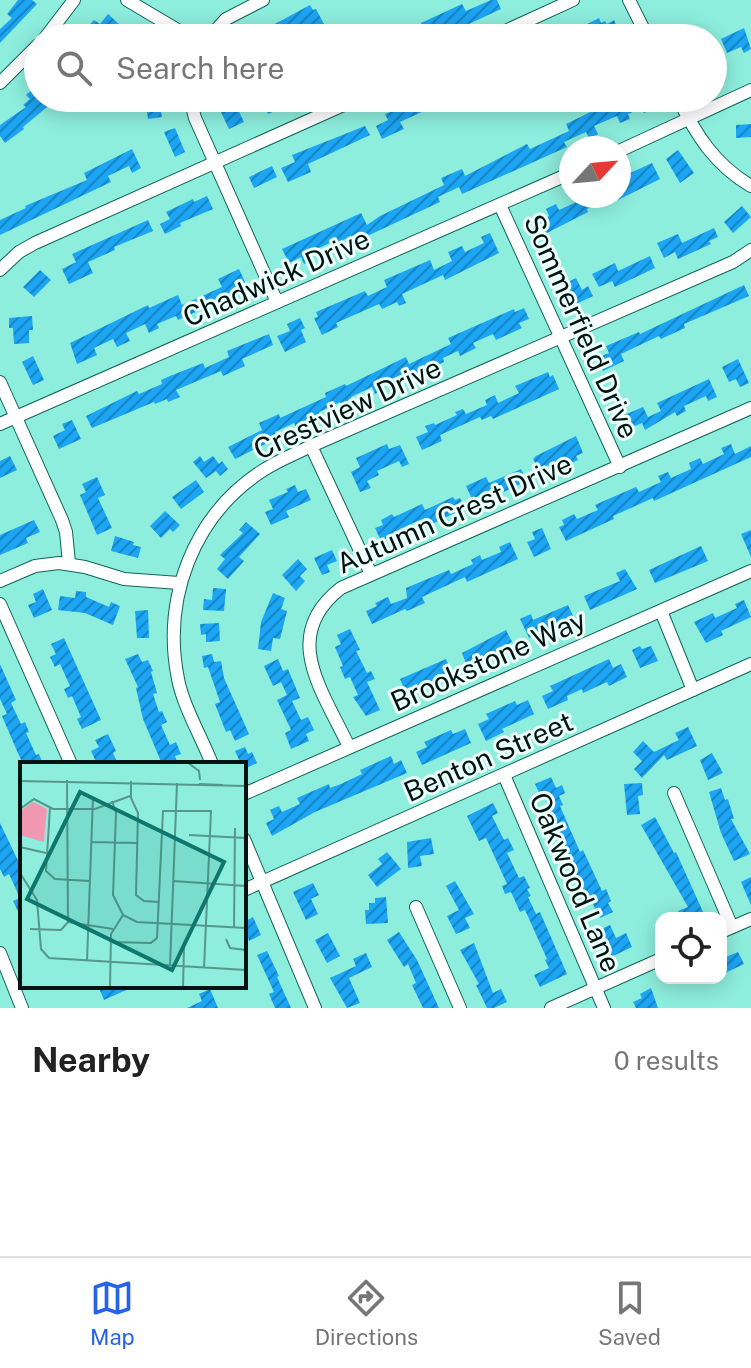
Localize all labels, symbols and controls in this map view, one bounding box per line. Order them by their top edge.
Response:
search box [24,24,727,112]
icon: search [52,46,96,90]
text: Search here [116,50,284,86]
north arrow [559,136,631,208]
street label: Sommerfield Drive [518,209,646,443]
street label: Chadwick Drive [178,221,374,333]
street label: Crestview Drive [248,350,446,466]
street label: Autumn Crest Drive [331,446,577,580]
street label: Brookstone Way [385,602,591,718]
street label: Benton Street [398,704,578,808]
inset map [20,762,246,988]
street label: Oakwood Lane [523,787,629,977]
map controls [655,912,727,984]
button: locate [655,912,727,984]
text: Nearby [32,1040,150,1080]
text: 0 results [614,1045,719,1076]
tab: Map [90,1276,135,1350]
tab: Directions [315,1276,418,1350]
tab: Saved [598,1276,661,1350]

